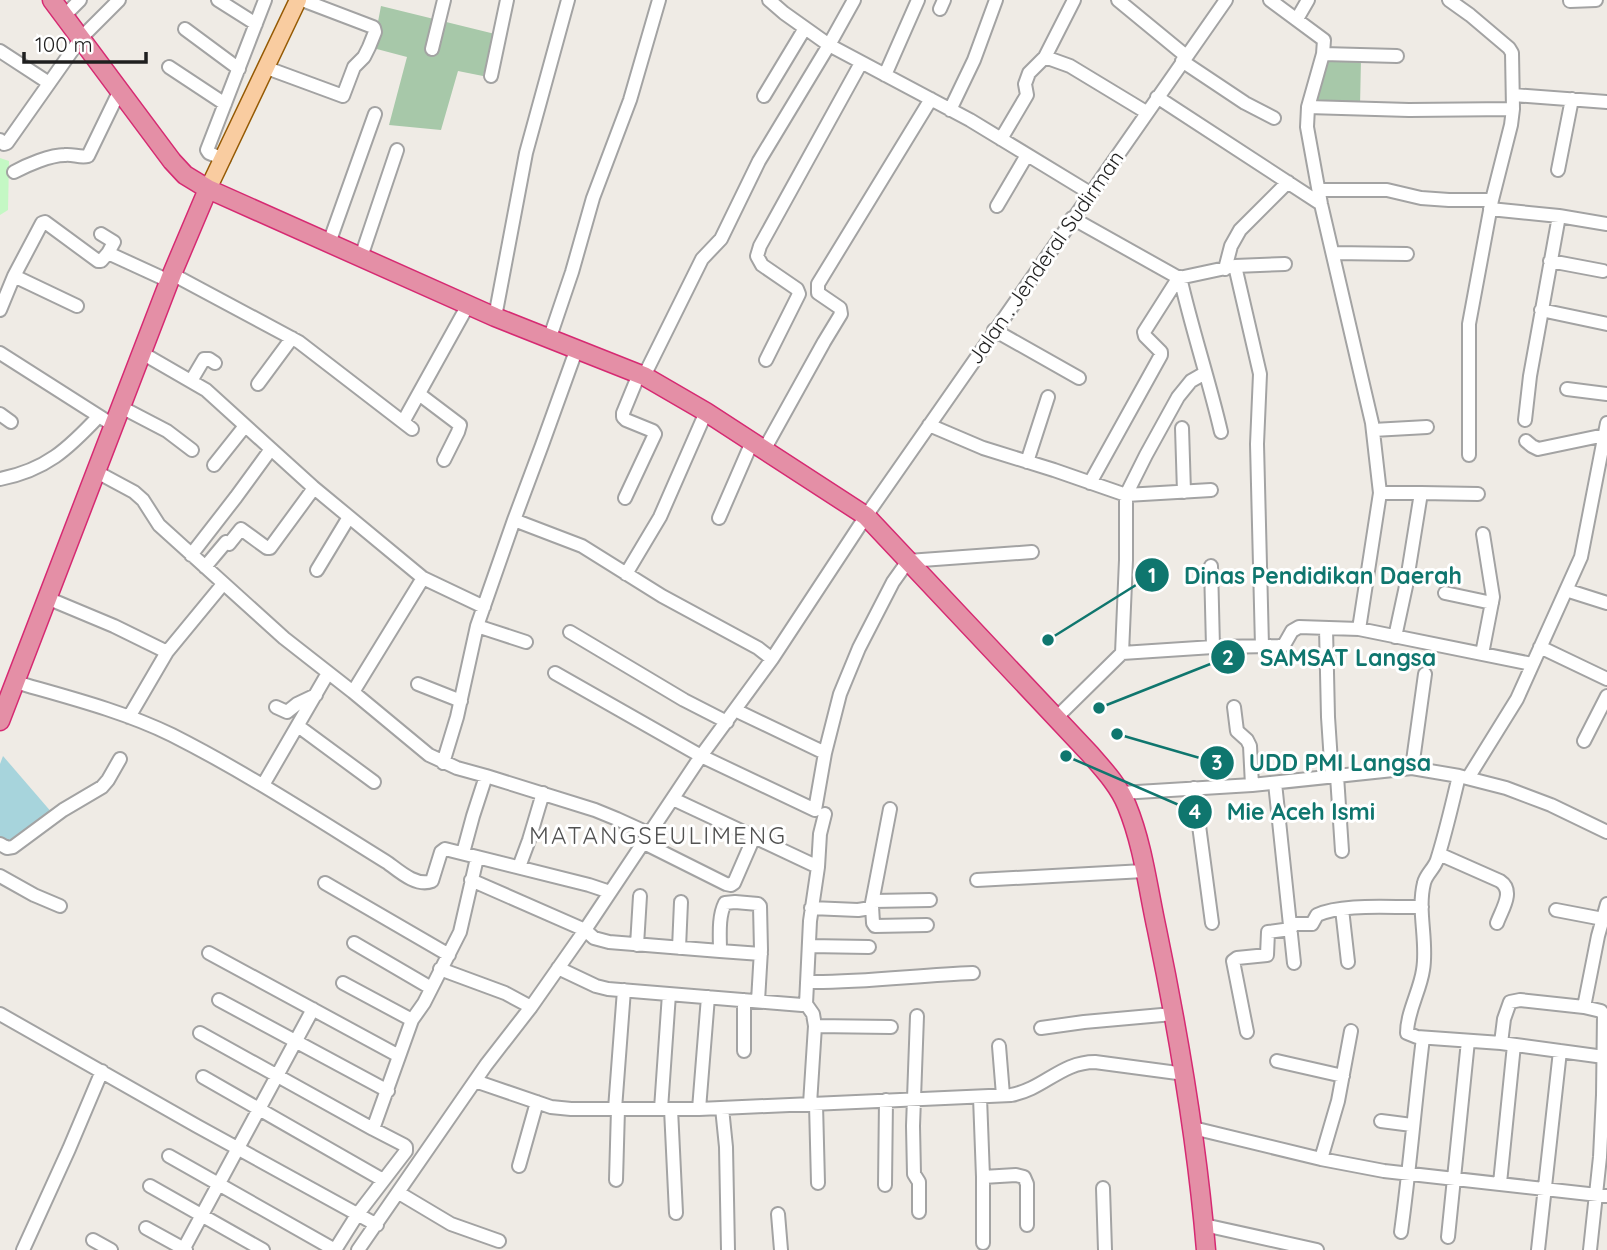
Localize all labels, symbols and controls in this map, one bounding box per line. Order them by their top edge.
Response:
scale bar [24,21,147,65]
text: 100 m [35,31,93,57]
street label: Jalan . Jenderal Sudirman [961,145,1129,369]
callout: Dinas Pendidikan Daerah [1135,553,1476,597]
text: Dinas Pendidikan Daerah [1184,561,1462,590]
text: 1 [1148,562,1156,588]
callout: SAMSAT Langsa [1210,635,1450,679]
text: SAMSAT Langsa [1260,643,1436,672]
text: 2 [1222,644,1234,670]
callout: UDD PMI Langsa [1199,741,1445,785]
text: UDD PMI Langsa [1249,748,1431,777]
text: 3 [1211,749,1223,775]
callout: Mie Aceh Ismi [1178,790,1389,834]
text: Mie Aceh Ismi [1227,797,1375,826]
text: 4 [1189,798,1201,824]
district label: MATANGSEULIMENG [529,820,787,850]

